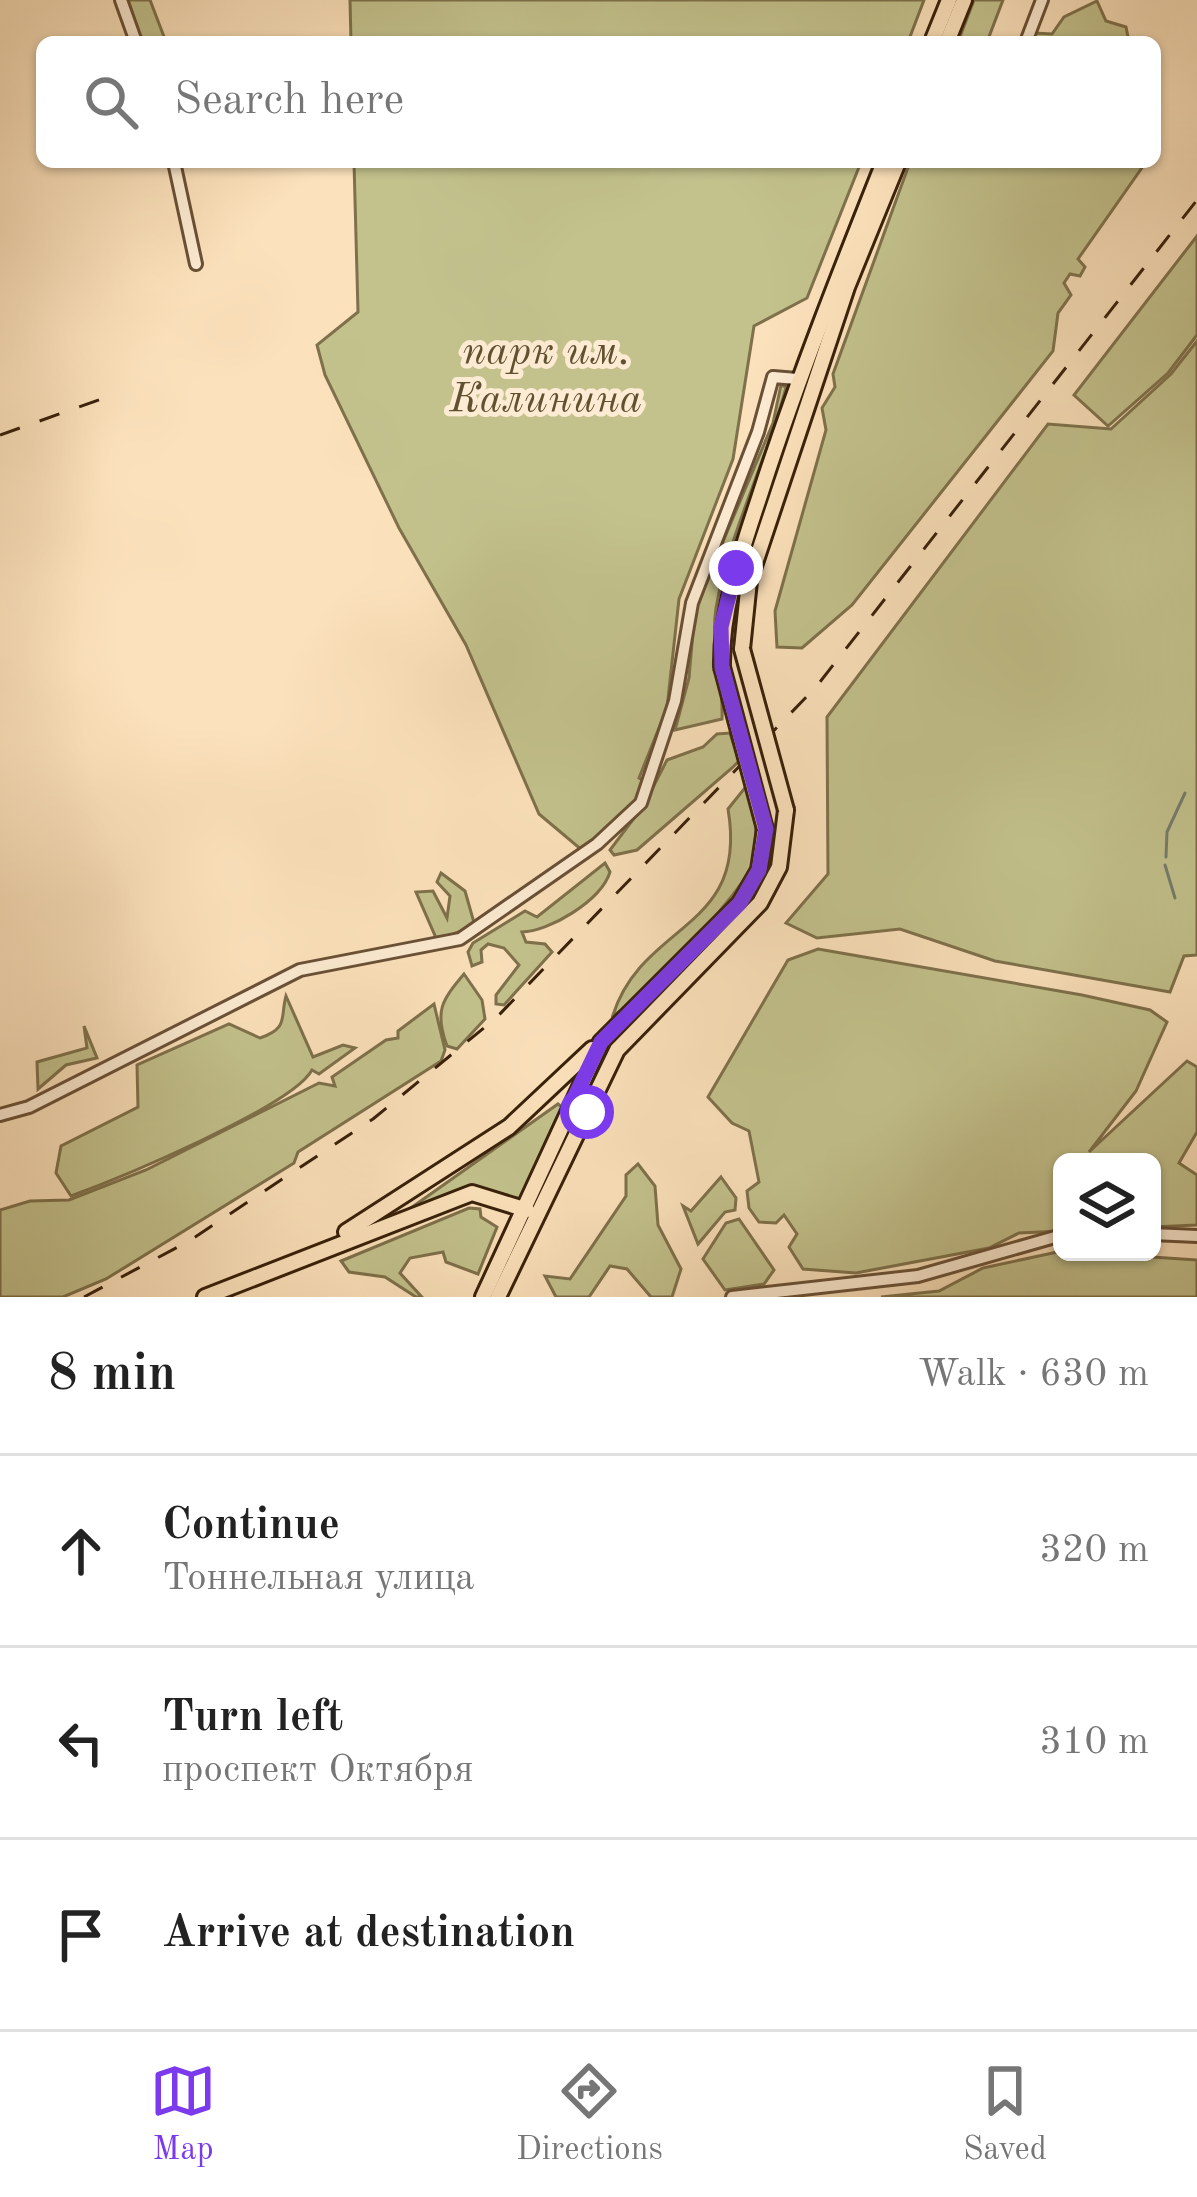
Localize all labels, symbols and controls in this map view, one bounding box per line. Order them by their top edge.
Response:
search box [36,36,1161,168]
icon: search [78,69,144,135]
text: Search here [174,79,404,124]
park label: парк им. Калинина [449,332,642,422]
route end [709,541,763,595]
route start [560,1085,614,1139]
map controls [1053,1153,1161,1261]
button: layers [1053,1153,1161,1261]
text: 8 min [48,1350,176,1401]
text: Walk · 630 m [918,1355,1149,1394]
text: Continue [162,1504,340,1549]
icon: ahead [48,1518,114,1584]
text: 320 m [1039,1531,1149,1570]
text: Тоннельная улица [162,1559,475,1598]
text: Turn left [162,1696,343,1741]
icon: left [48,1710,114,1776]
text: 310 m [1039,1723,1149,1762]
text: проспект Октября [162,1751,474,1790]
icon: arrive [48,1902,114,1968]
text: Arrive at destination [162,1912,575,1957]
tab: Map [150,2058,216,2171]
tab: Directions [516,2058,663,2171]
tab: Saved [963,2058,1047,2171]

